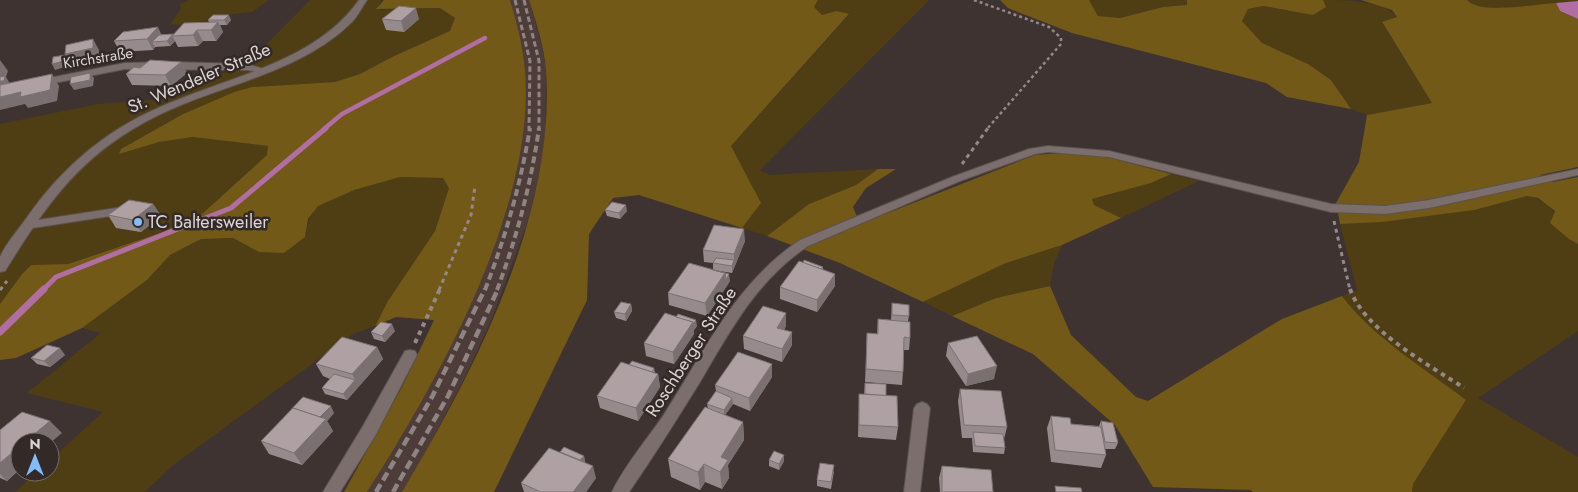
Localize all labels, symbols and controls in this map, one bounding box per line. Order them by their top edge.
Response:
street label: St. Wendeler Straße [123,36,275,120]
street label: Kirchstraße [61,42,135,74]
place label: TC Baltersweiler [148,209,269,235]
marker: TC Baltersweiler [132,216,144,228]
street label: Roschberger Straße [639,282,743,422]
north arrow [10,432,60,482]
text: N [29,434,41,454]

